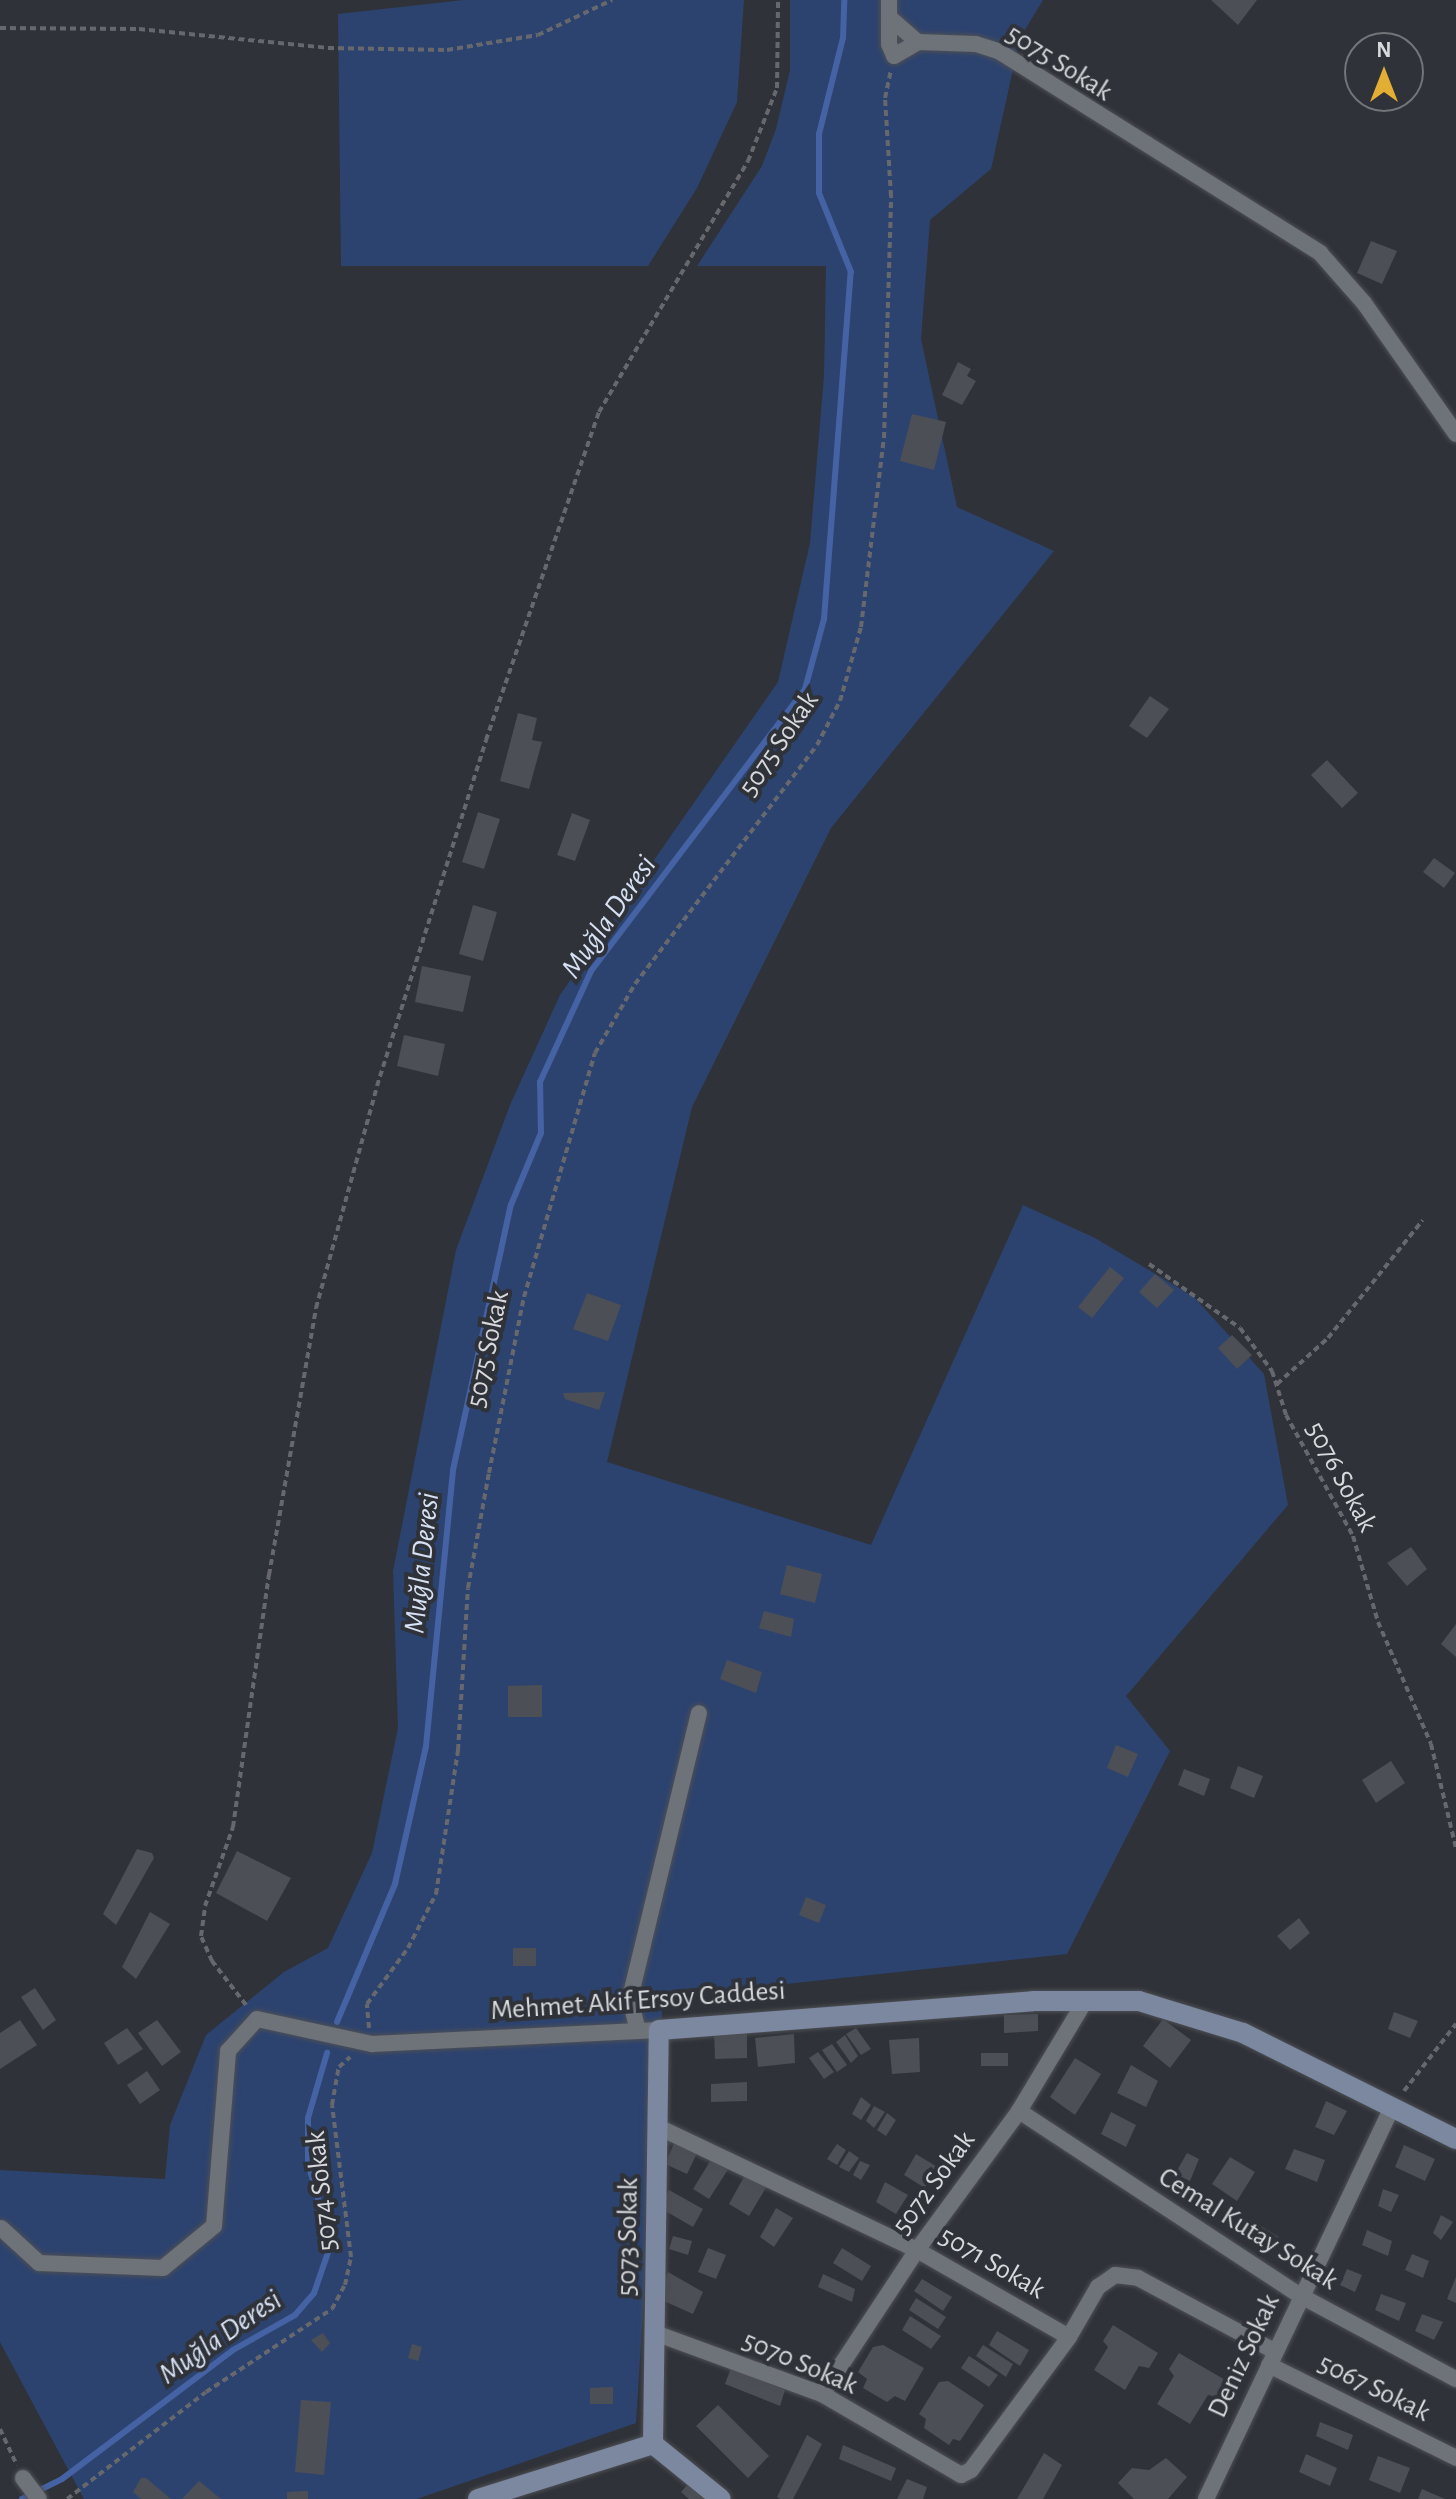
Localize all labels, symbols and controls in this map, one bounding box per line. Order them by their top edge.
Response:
street label: 5075 Sokak [1000,17,1118,109]
north arrow [1344,32,1424,112]
text: N [1376,39,1392,61]
street label: 5075 Sokak [732,685,826,803]
water label: Muğla Deresi [554,849,664,985]
street label: 5075 Sokak [459,1287,517,1411]
street label: 5076 Sokak [1298,1416,1384,1538]
water label: Muğla Deresi [397,1491,447,1635]
street label: Mehmet Akif Ersoy Caddesi [489,1974,787,2028]
street label: 5072 Sokak [885,2125,983,2241]
street label: 5074 Sokak [299,2129,345,2253]
street label: Cemal Kutay Sokak [1152,2160,1344,2298]
street label: 5073 Sokak [610,2177,646,2297]
street label: 5071 Sokak [933,2219,1051,2307]
water label: Muğla Deresi [152,2282,288,2392]
street label: Deniz Sokak [1201,2289,1287,2423]
street label: 5070 Sokak [737,2324,863,2402]
street label: 5067 Sokak [1313,2347,1435,2429]

